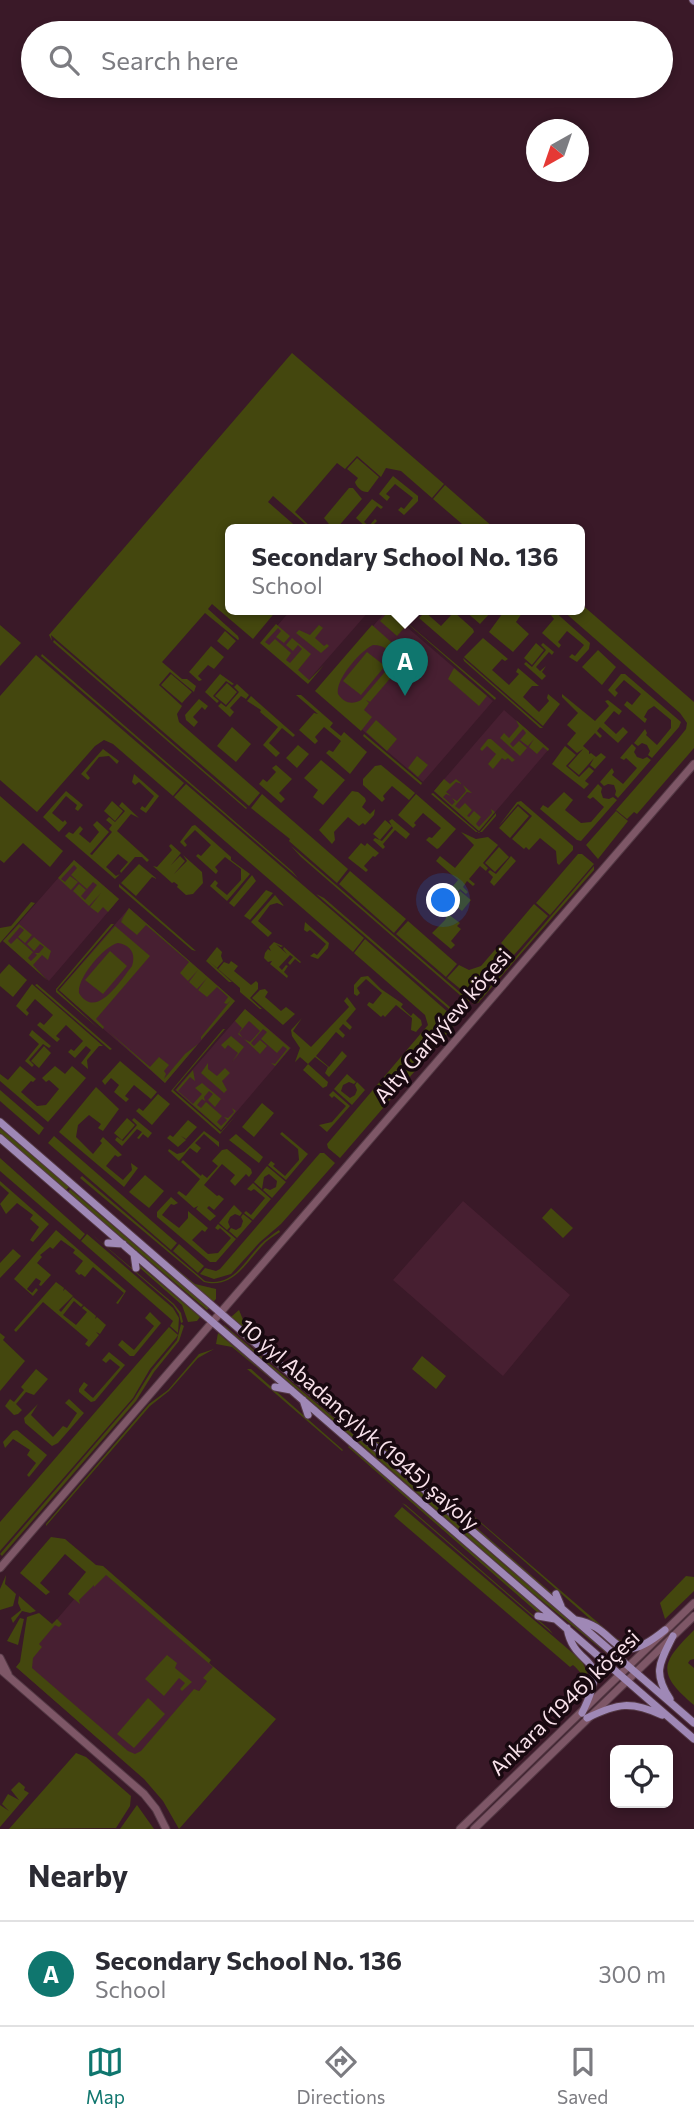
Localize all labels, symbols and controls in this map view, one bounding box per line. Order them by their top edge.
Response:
search box [21,21,673,98]
icon: search [45,41,83,79]
text: Search here [101,44,239,75]
north arrow [526,119,589,182]
popup [225,524,585,615]
text: Secondary School No. 136 [251,540,559,571]
text: School [251,571,323,599]
pin: A [382,638,428,696]
your location [426,883,460,917]
street label: Alty Garlyýew köçesi [368,943,516,1107]
street label: 10 ýyl Abadançylyk (1945) şaýoly [235,1313,485,1535]
street label: Ankara (1946) köçesi [484,1624,644,1780]
map controls [610,1745,673,1808]
button: locate [610,1745,673,1808]
text: Nearby [28,1856,128,1893]
text: Secondary School No. 136 [95,1944,402,1975]
text: A [43,1960,59,1988]
text: 300 m [598,1960,666,1988]
text: School [95,1975,166,2003]
tab: Map [86,2043,125,2108]
tab: Directions [296,2043,386,2108]
tab: Saved [557,2043,608,2108]

